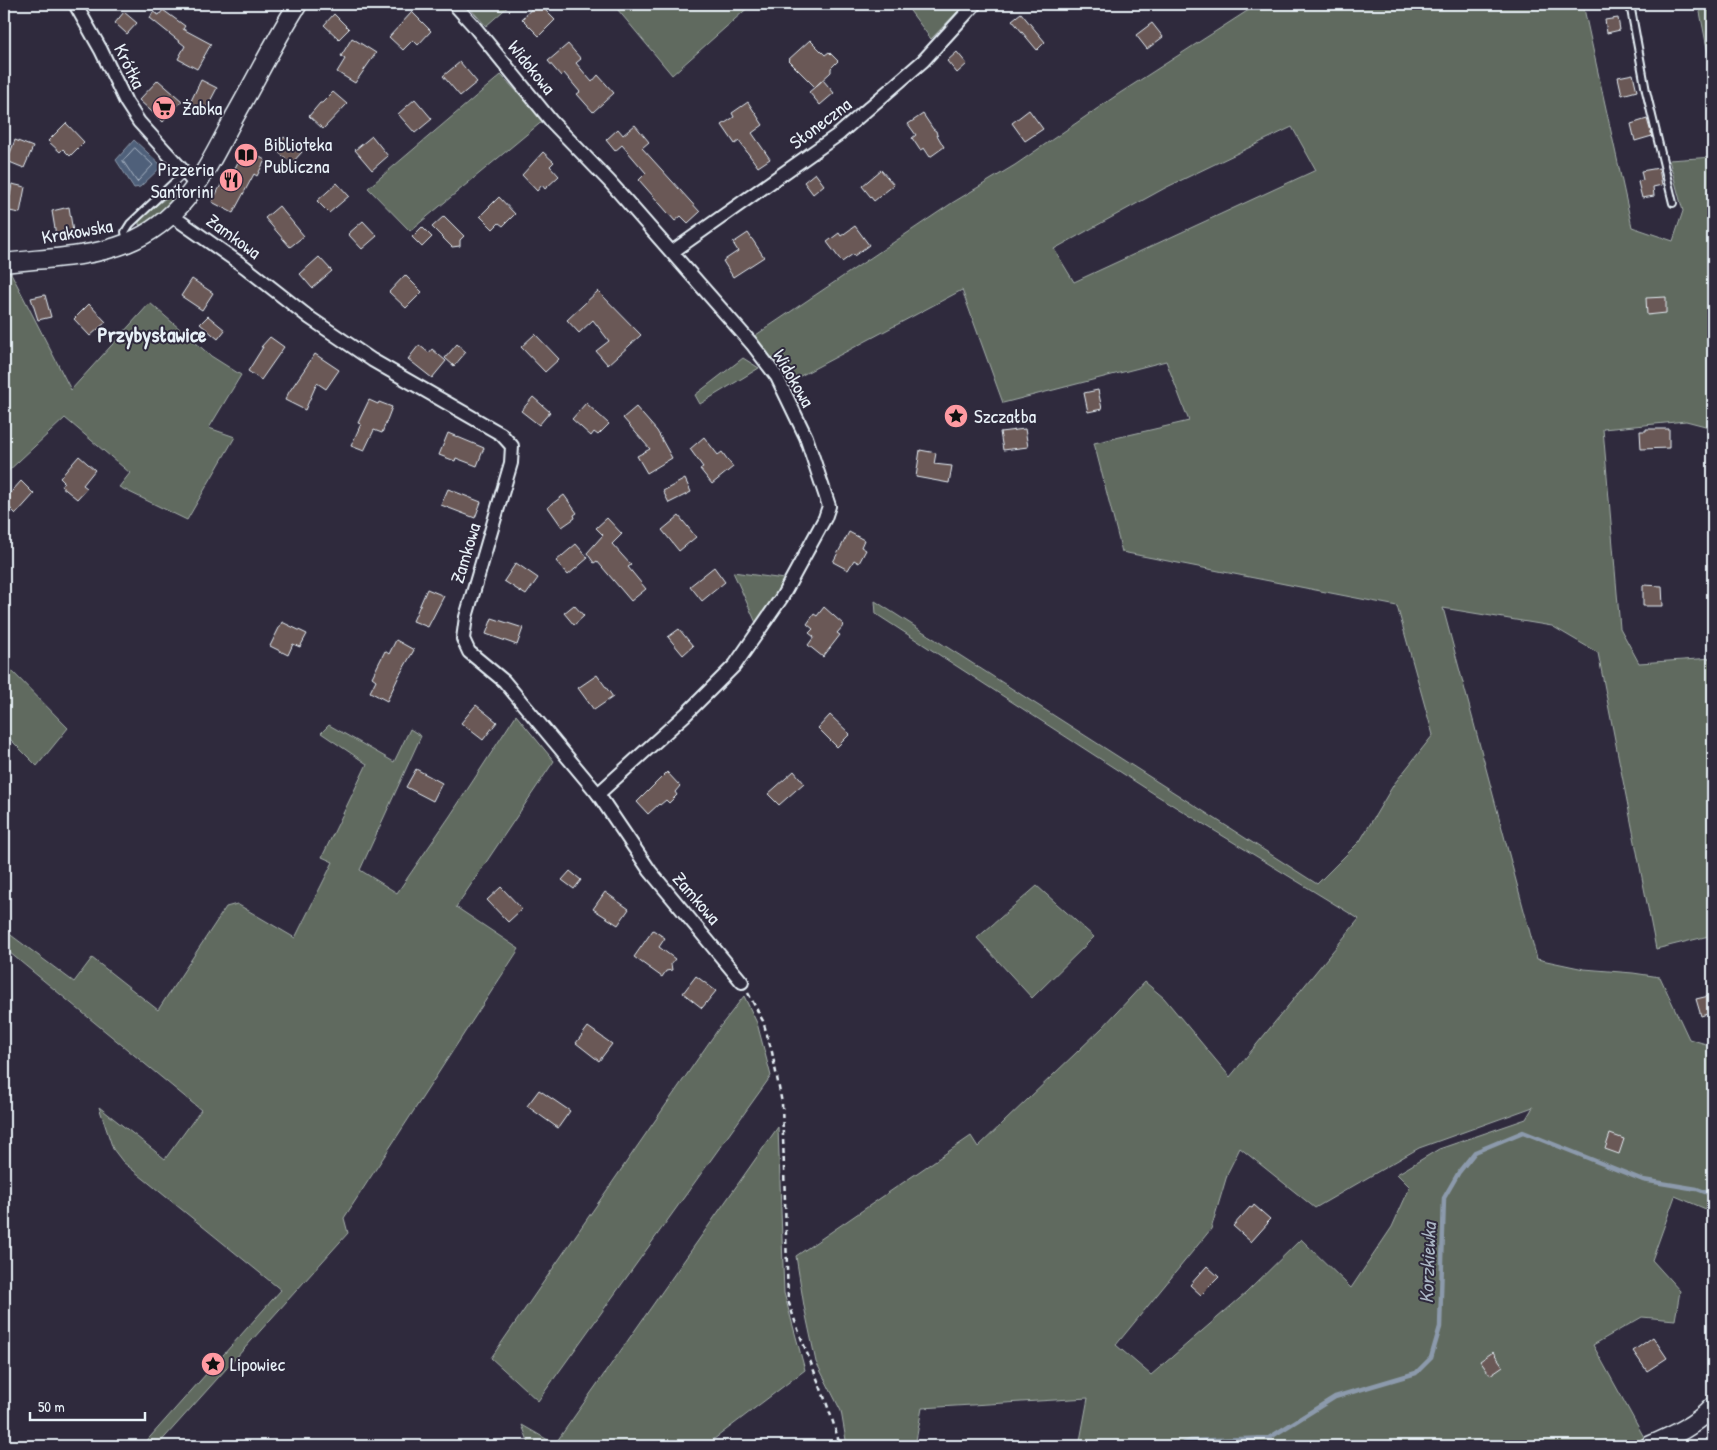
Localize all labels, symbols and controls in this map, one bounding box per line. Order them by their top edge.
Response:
street label: Widokowa [502,34,562,100]
street label: Krótka [108,39,152,93]
street label: Słoneczna [784,91,857,155]
supermarket icon: Żabka [151,95,177,121]
place label: Żabka [182,95,223,121]
place label: Biblioteka Publiczna [264,131,333,179]
library icon: Biblioteka Publiczna [233,142,259,168]
place label: Pizzeria Santorini [151,156,215,204]
restaurant icon: Pizzeria Santorini [218,167,244,193]
street label: Zamkowa [201,207,267,265]
street label: Krakowska [39,212,115,250]
district label: Przybysławice [98,320,207,350]
street label: Widokowa [767,344,821,412]
place icon: Szczałba [943,403,969,429]
place label: Szczałba [974,403,1037,429]
street label: Zamkowa [444,519,487,586]
street label: Zamkowa [667,866,727,930]
water label: Korzkiewka [1412,1220,1442,1304]
place icon: Lipowiec [200,1351,226,1377]
place label: Lipowiec [230,1351,286,1377]
scale bar [30,1390,145,1422]
text: 50 m [38,1396,65,1417]

